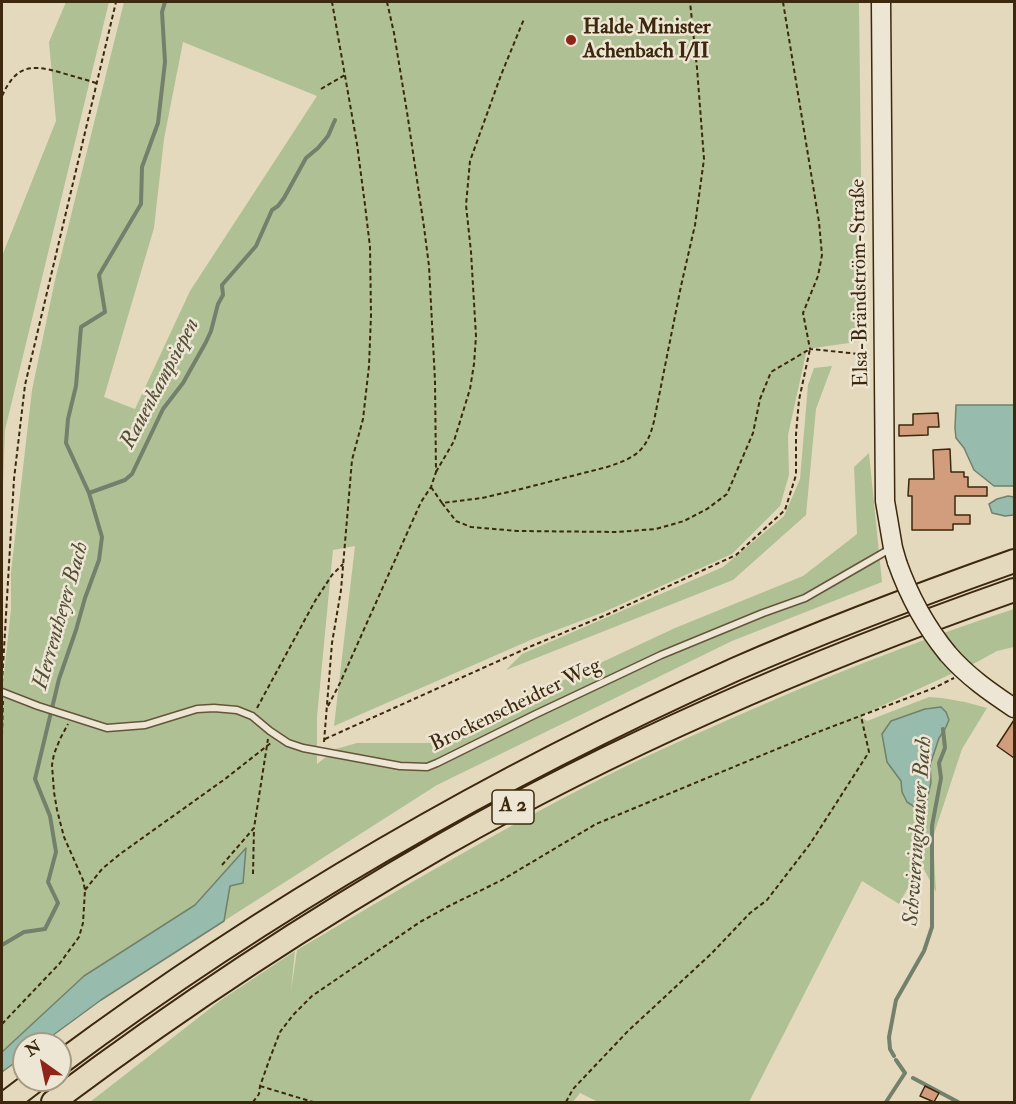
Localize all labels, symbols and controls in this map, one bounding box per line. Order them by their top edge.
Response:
place label: Halde Minister Achenbach I/II [583,15,711,65]
marker: Halde Minister Achenbach I/II [564,33,578,47]
street label: Elsa-Brändström-Straße [847,179,875,387]
water label: Rauenkampsiepen [116,314,206,454]
water label: Herrentheyer Bach [28,539,96,693]
street label: Brockenscheidter Weg [426,654,606,758]
water label: Schwieringhauser Bach [899,735,939,927]
road number: A 2 [492,790,534,824]
north arrow [12,1032,72,1092]
text: N [22,1036,45,1061]

